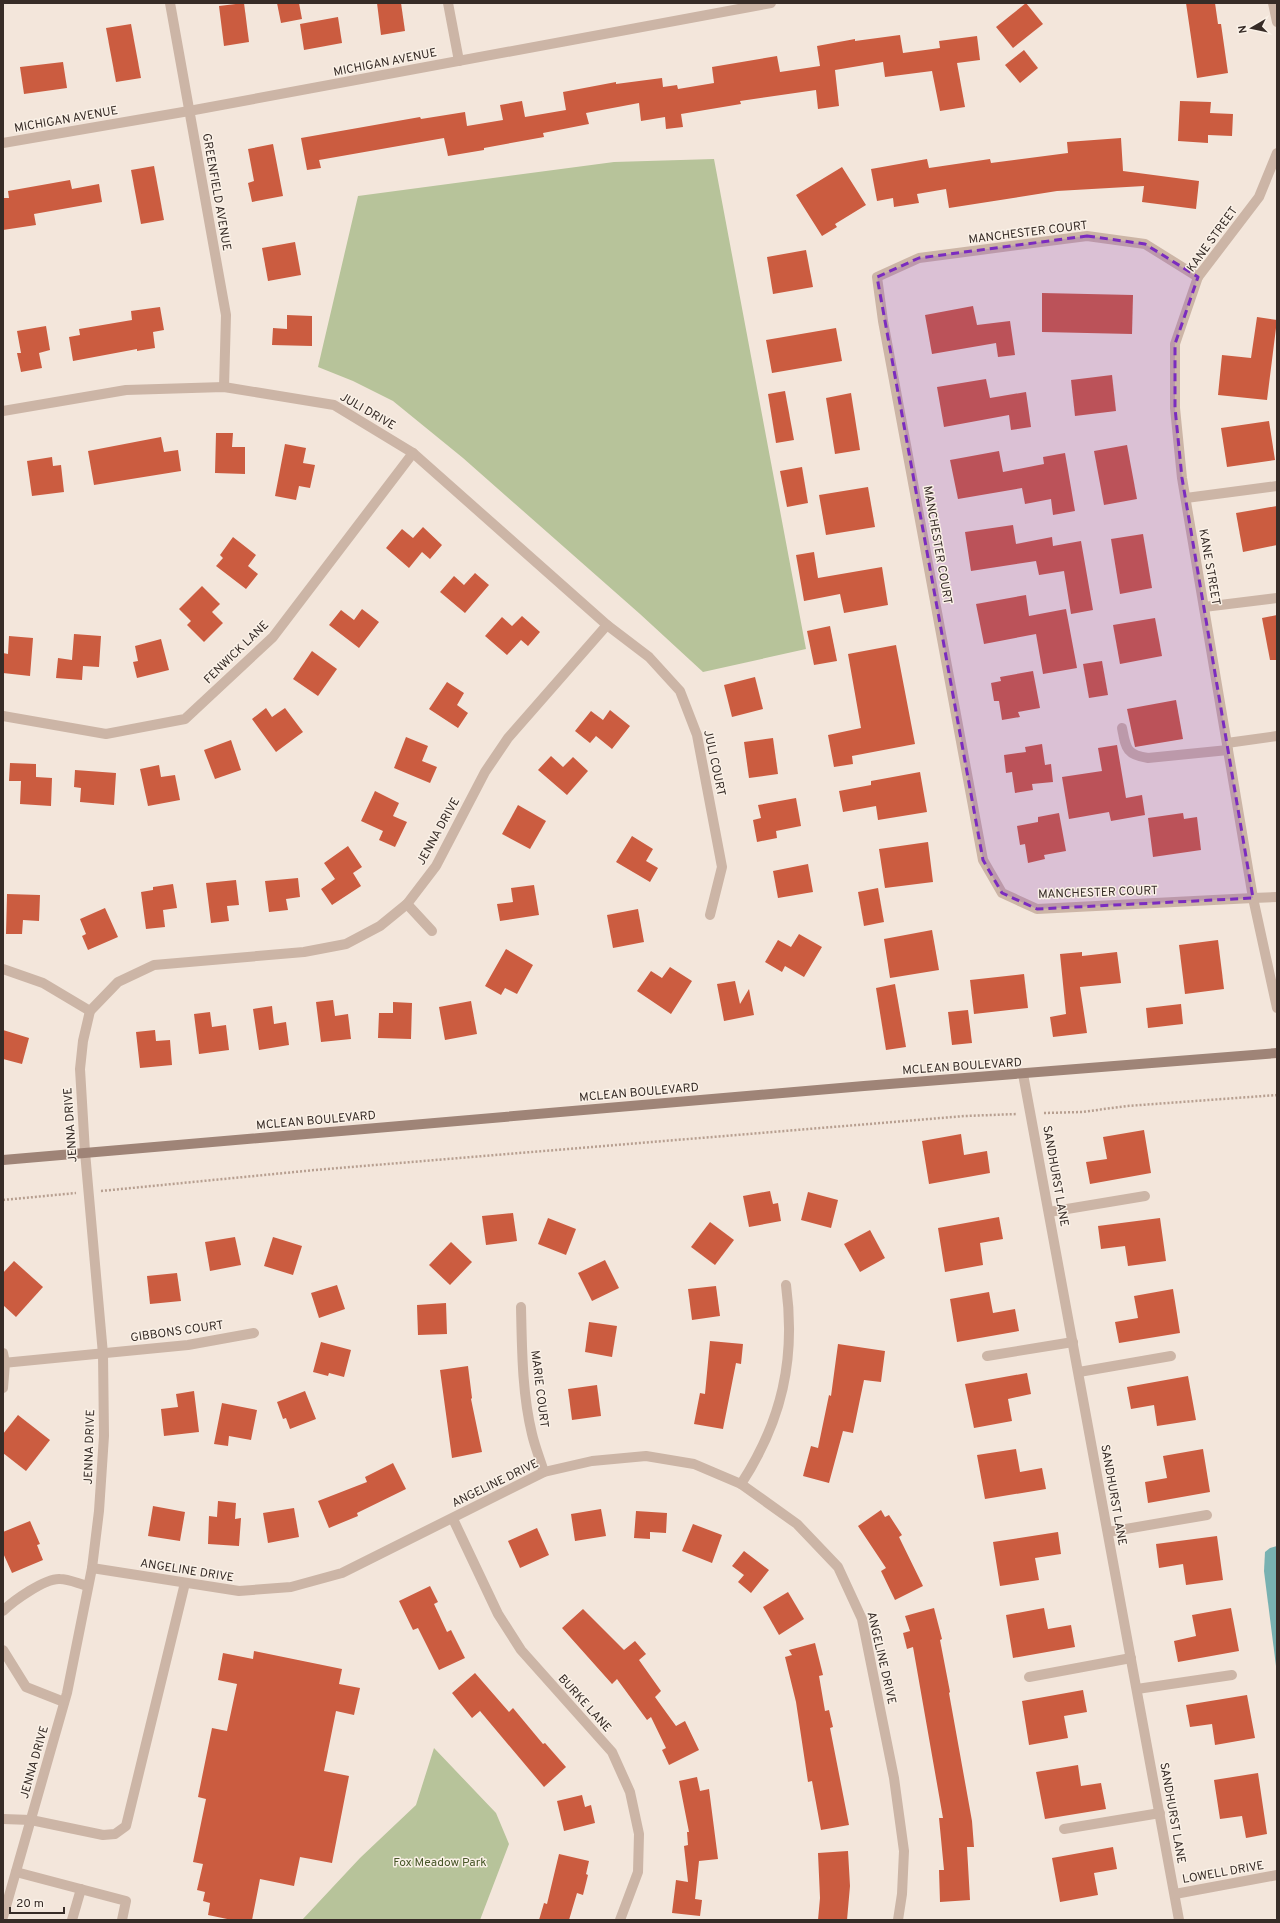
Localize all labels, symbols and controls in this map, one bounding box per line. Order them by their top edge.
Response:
north arrow [1232,8,1272,48]
text: N [1236,24,1251,34]
street label: MICHIGAN AVENUE [332,45,438,81]
street label: MICHIGAN AVENUE [13,103,119,137]
street label: GREENFIELD AVENUE [198,132,234,252]
street label: KANE STREET [1184,204,1242,276]
street label: MANCHESTER COURT [968,218,1089,248]
street label: JULI DRIVE [337,389,398,434]
street label: MANCHESTER COURT [919,485,955,606]
street label: KANE STREET [1194,528,1224,607]
street label: FENWICK LANE [201,618,273,688]
street label: JULI COURT [699,729,729,798]
street label: JENNA DRIVE [414,795,464,868]
street label: MANCHESTER COURT [1038,883,1158,903]
street label: MCLEAN BOULEVARD [902,1055,1022,1079]
street label: MCLEAN BOULEVARD [579,1080,700,1106]
street label: JENNA DRIVE [60,1087,82,1163]
street label: MCLEAN BOULEVARD [256,1108,377,1134]
street label: SANDHURST LANE [1038,1124,1072,1228]
street label: GIBBONS COURT [130,1318,225,1346]
street label: MARIE COURT [526,1349,552,1429]
street label: JENNA DRIVE [81,1409,99,1485]
street label: SANDHURST LANE [1096,1443,1130,1547]
street label: ANGELINE DRIVE [449,1456,541,1512]
street label: ANGELINE DRIVE [139,1556,235,1586]
street label: ANGELINE DRIVE [863,1610,899,1706]
street label: BURKE LANE [554,1671,614,1736]
street label: JENNA DRIVE [17,1724,53,1801]
street label: SANDHURST LANE [1155,1761,1189,1865]
park label: Fox Meadow Park [393,1855,487,1871]
street label: LOWELL DRIVE [1181,1858,1265,1888]
scale bar [10,1889,64,1915]
text: 20 m [16,1896,44,1912]

